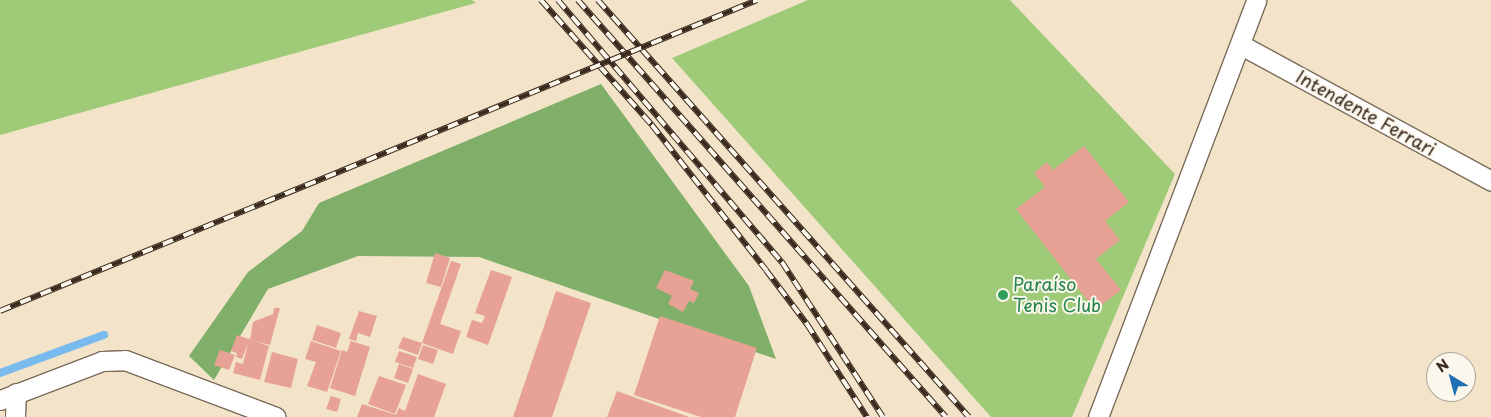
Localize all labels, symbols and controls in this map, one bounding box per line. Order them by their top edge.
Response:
street label: Intendente Ferrari [1292,65,1440,161]
place label: Paraíso Tenis Club [1013,274,1101,316]
marker: Paraíso Tenis Club [997,289,1009,301]
north arrow [1426,352,1476,402]
text: N [1432,354,1453,377]

